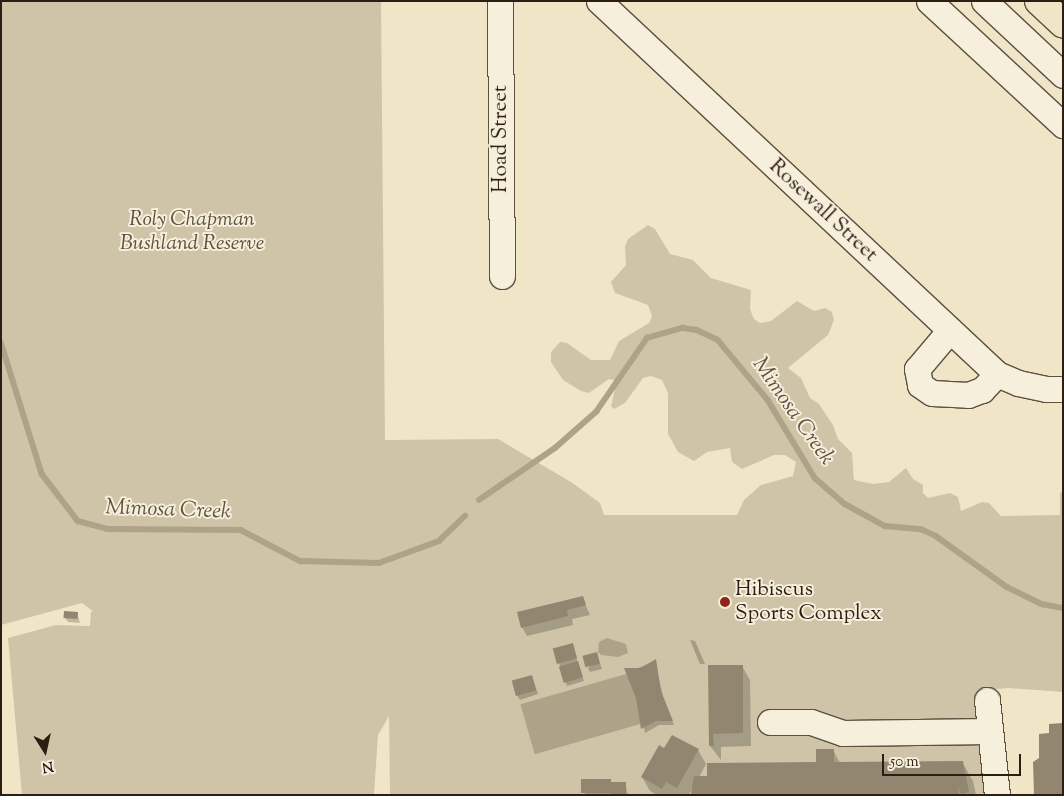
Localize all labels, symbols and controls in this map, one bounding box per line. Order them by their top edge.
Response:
street label: Hoad Street [488,85,514,193]
street label: Rosewall Street [763,154,883,268]
park label: Roly Chapman Bushland Reserve [120,207,264,257]
water label: Mimosa Creek [745,353,839,471]
water label: Mimosa Creek [105,496,231,526]
place label: Hibiscus Sports Complex [735,577,882,627]
marker: Hibiscus Sports Complex [719,596,731,608]
north arrow [20,726,70,776]
scale bar [884,744,1023,776]
text: 50 m [890,752,919,773]
text: N [40,755,55,777]

